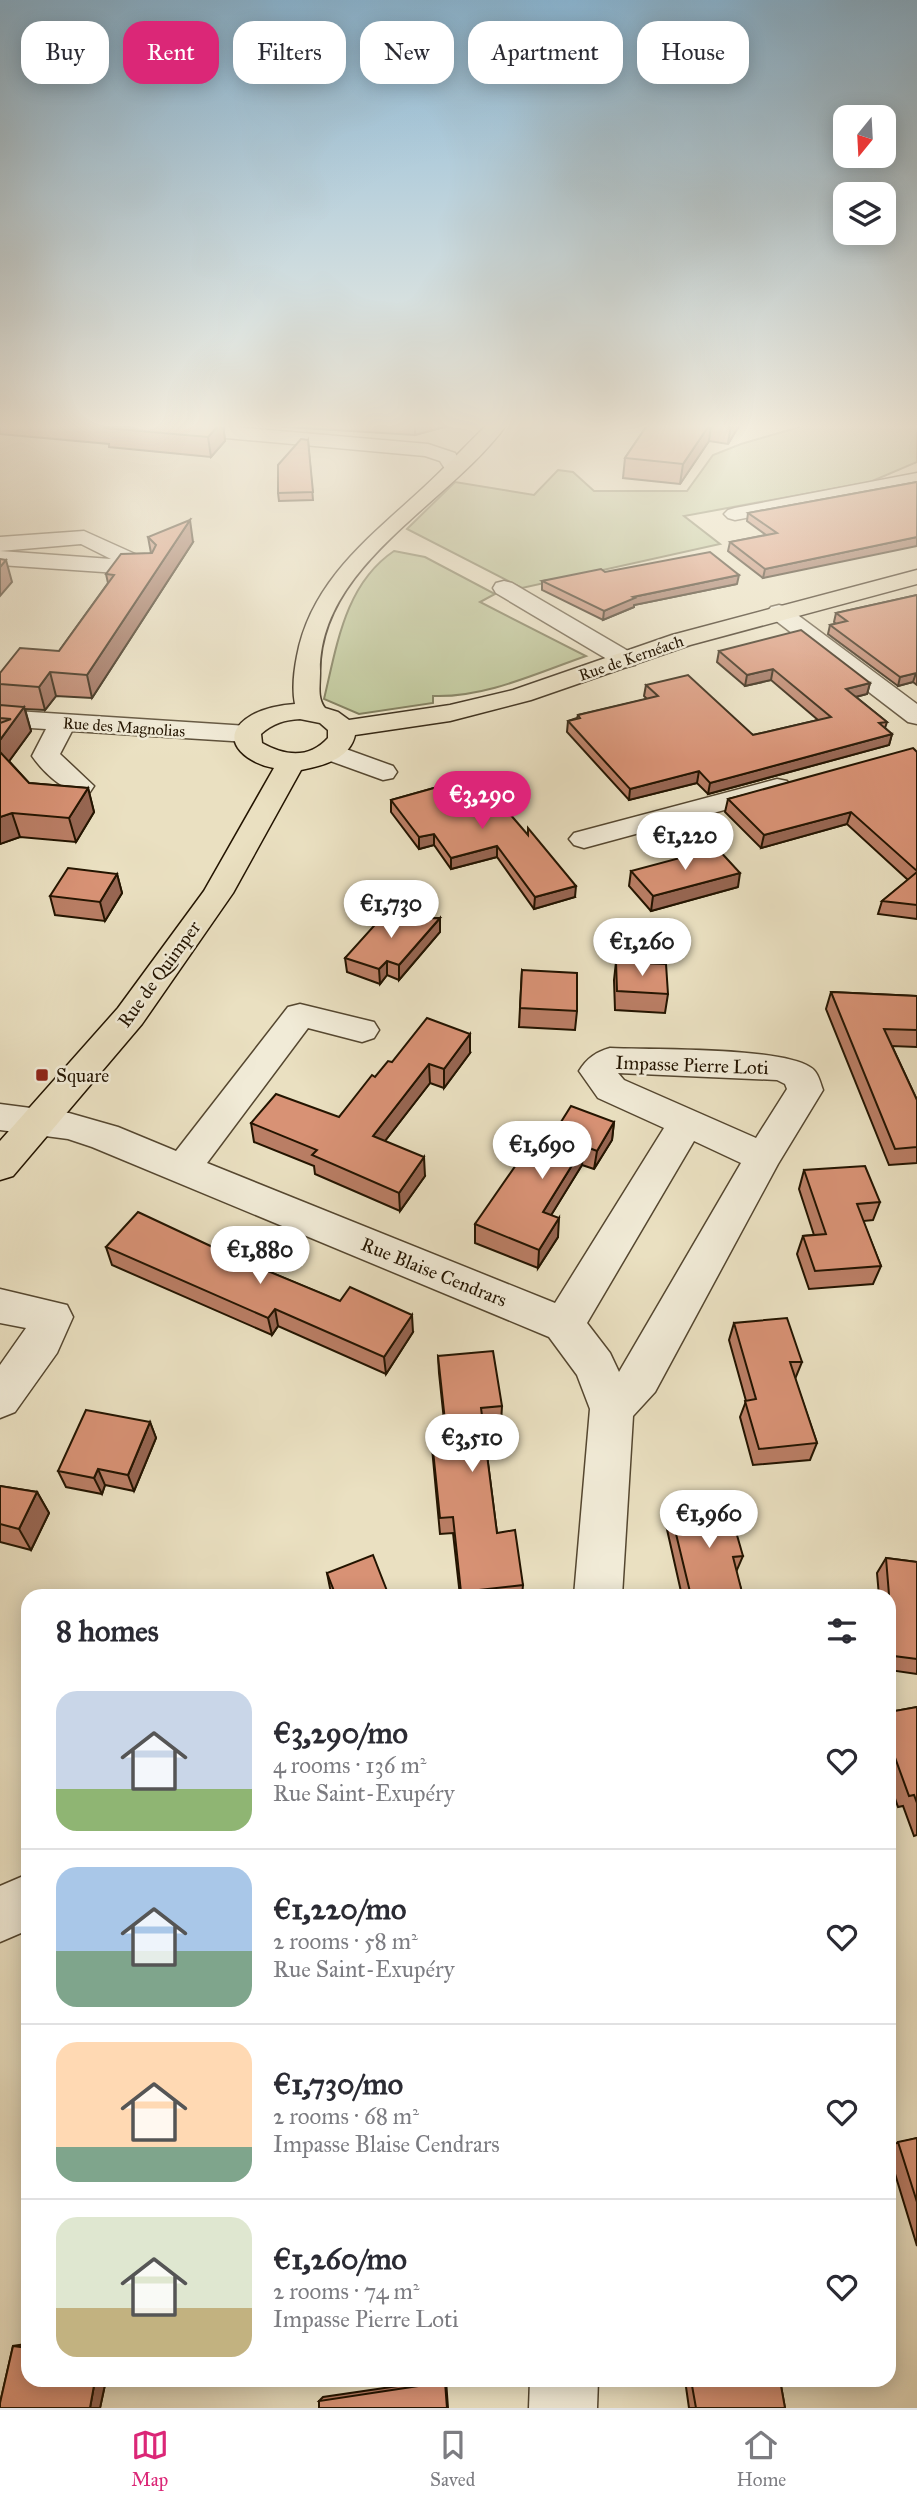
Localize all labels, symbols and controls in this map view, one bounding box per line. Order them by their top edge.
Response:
chip: Buy [21,21,109,84]
chip: Rent [123,21,219,84]
chip: Filters [233,21,346,84]
chip: New [360,21,454,84]
chip: Apartment [468,21,623,84]
chip: House [637,21,749,84]
north arrow [833,105,896,168]
map controls [833,105,896,245]
button: layers [833,182,896,245]
street label: Rue de Kernéach [576,631,686,685]
street label: Rue des Magnolias [62,713,186,742]
pin: €3,290 [425,772,539,831]
text: €3,290 [449,780,515,808]
pin: €1,220 [628,812,742,872]
text: €1,220 [653,821,717,849]
pin: €1,730 [334,880,448,940]
text: €1,730 [360,889,422,917]
street label: Rue de Quimper [113,916,206,1032]
pin: €1,260 [585,918,699,978]
text: €1,260 [609,927,675,955]
street label: Impasse Pierre Loti [615,1051,769,1079]
place label: Square [56,1064,109,1088]
marker: Square [34,1067,50,1083]
pin: €1,690 [485,1122,599,1181]
text: €1,690 [509,1130,575,1158]
pin: €1,880 [203,1226,317,1286]
street label: Rue Blaise Cendrars [358,1232,510,1312]
text: €1,880 [227,1235,293,1263]
pin: €3,510 [415,1414,529,1474]
text: €3,510 [441,1423,503,1451]
pin: €1,960 [652,1490,766,1550]
text: €1,960 [676,1499,742,1527]
icon: filters [823,1612,861,1650]
text: 8 homes [56,1613,159,1649]
text: €3,290/mo [273,1715,408,1751]
icon: home [112,1719,196,1803]
icon: heart [823,1742,861,1780]
text: 4 rooms · 136 m² [273,1751,426,1779]
text: Rue Saint-Exupéry [273,1779,454,1807]
text: €1,220/mo [273,1891,406,1927]
icon: home [112,1895,196,1979]
icon: heart [823,1918,861,1956]
text: 2 rooms · 58 m² [273,1927,418,1955]
text: Rue Saint-Exupéry [273,1955,454,1983]
text: €1,730/mo [273,2066,403,2102]
icon: home [112,2070,196,2154]
icon: heart [823,2093,861,2131]
text: 2 rooms · 68 m² [273,2102,419,2130]
text: Impasse Blaise Cendrars [273,2130,500,2158]
text: €1,260/mo [273,2241,407,2277]
icon: home [112,2245,196,2329]
icon: heart [823,2268,861,2306]
text: 2 rooms · 74 m² [273,2277,419,2305]
text: Impasse Pierre Loti [273,2305,459,2333]
tab: Map [131,2426,169,2491]
tab: Saved [430,2426,475,2491]
tab: Home [737,2426,786,2491]

